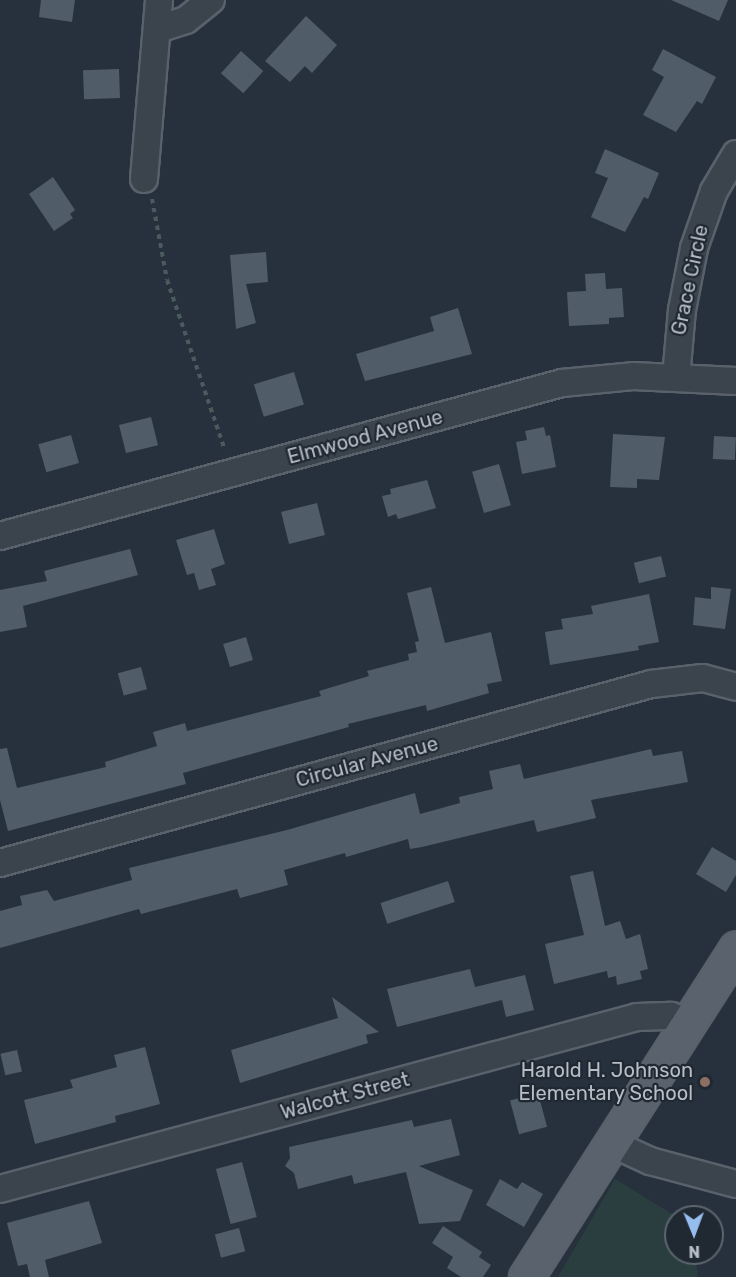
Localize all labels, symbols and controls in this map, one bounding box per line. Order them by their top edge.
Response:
street label: Grace Circle [667,223,713,337]
street label: Elmwood Avenue [285,405,445,469]
street label: Circular Avenue [293,731,441,793]
place label: Harold H. Johnson Elementary School [518,1058,693,1105]
street label: Walcott Street [278,1067,412,1125]
marker: Harold H. Johnson Elementary School [698,1075,712,1089]
north arrow [664,1205,724,1265]
text: N [688,1242,700,1261]

